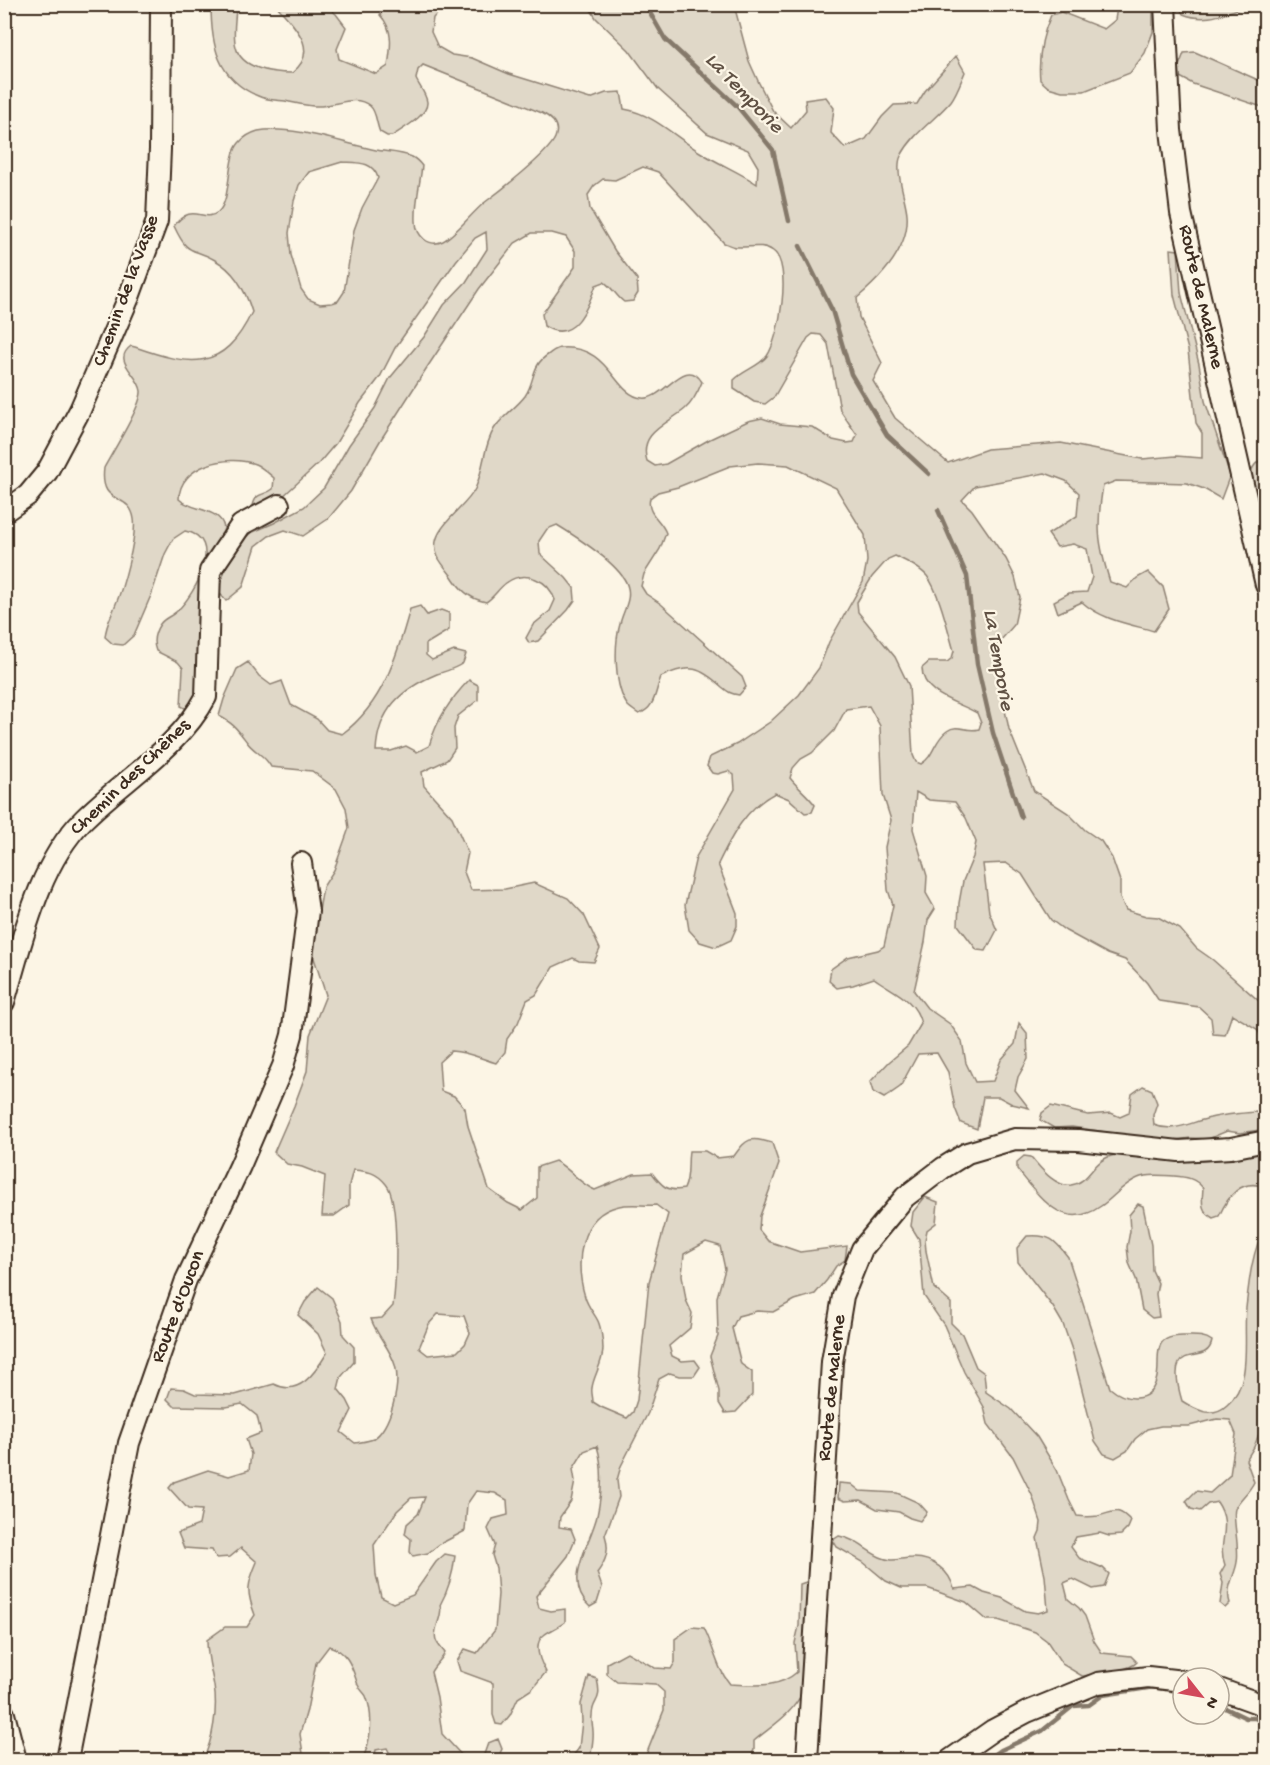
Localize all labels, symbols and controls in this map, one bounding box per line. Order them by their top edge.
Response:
water label: La Temporie [699,49,788,140]
street label: Chemin de la Vasse [89,212,165,370]
street label: Route de Malerne [1172,223,1228,372]
water label: La Temporie [976,607,1018,714]
street label: Chemin des Chênes [66,714,196,841]
street label: Route d'Oucon [147,1247,211,1366]
street label: Route de Malerne [814,1313,852,1462]
north arrow [1171,1666,1231,1726]
text: N [1200,1693,1222,1712]

